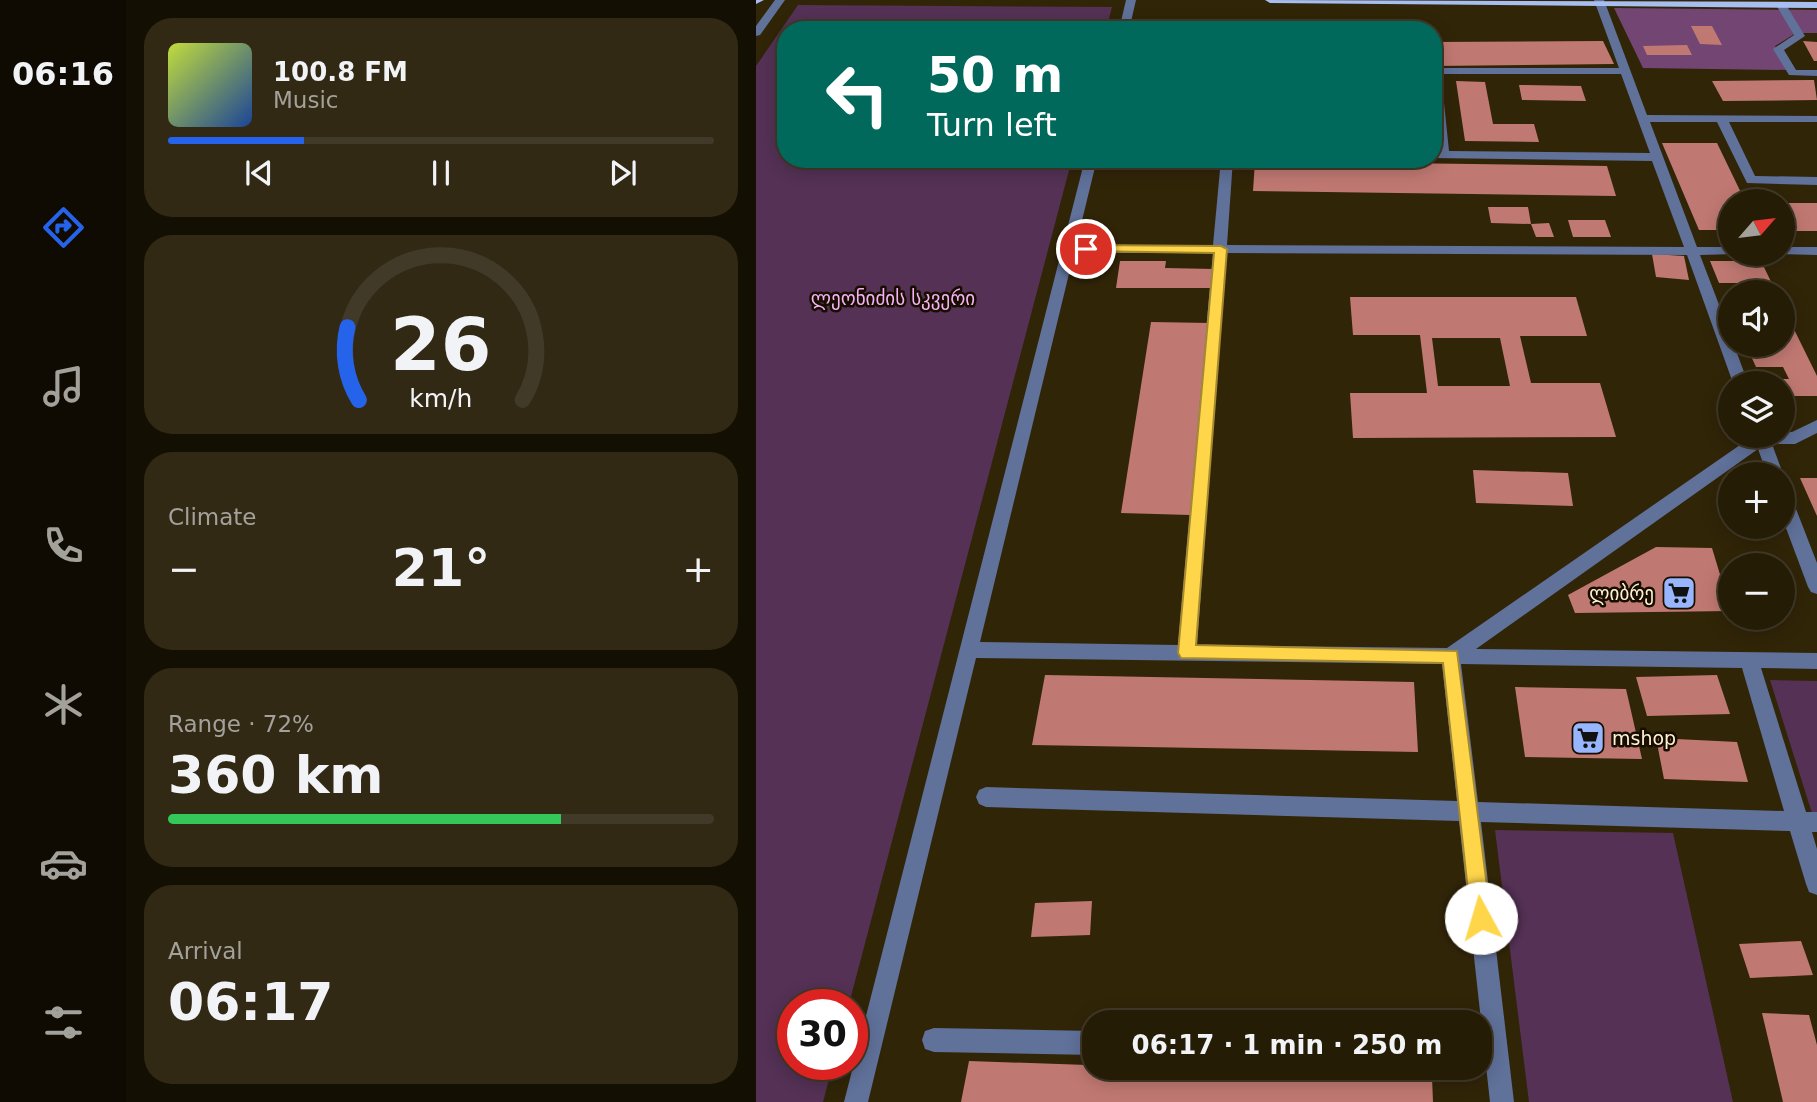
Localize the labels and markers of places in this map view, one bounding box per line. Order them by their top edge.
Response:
pin [1056,219,1116,279]
supermarket icon: ლიბრე [1660,574,1698,612]
place label: ლიბრე [1589,582,1654,605]
supermarket icon: mshop [1569,719,1607,757]
place label: mshop [1612,727,1676,749]

